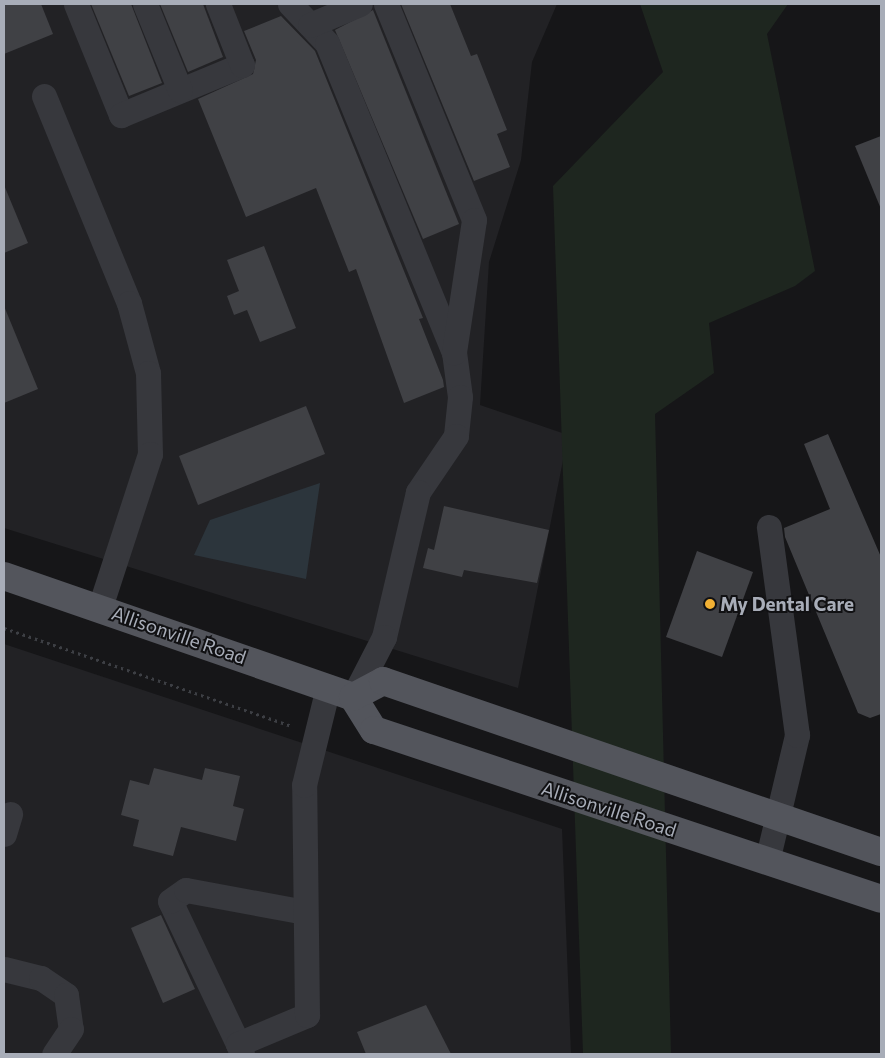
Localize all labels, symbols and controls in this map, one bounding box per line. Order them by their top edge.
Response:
place label: My Dental Care [720,593,854,615]
marker: My Dental Care [704,598,716,610]
street label: Allisonville Road [109,601,249,669]
street label: Allisonville Road [539,776,679,842]

